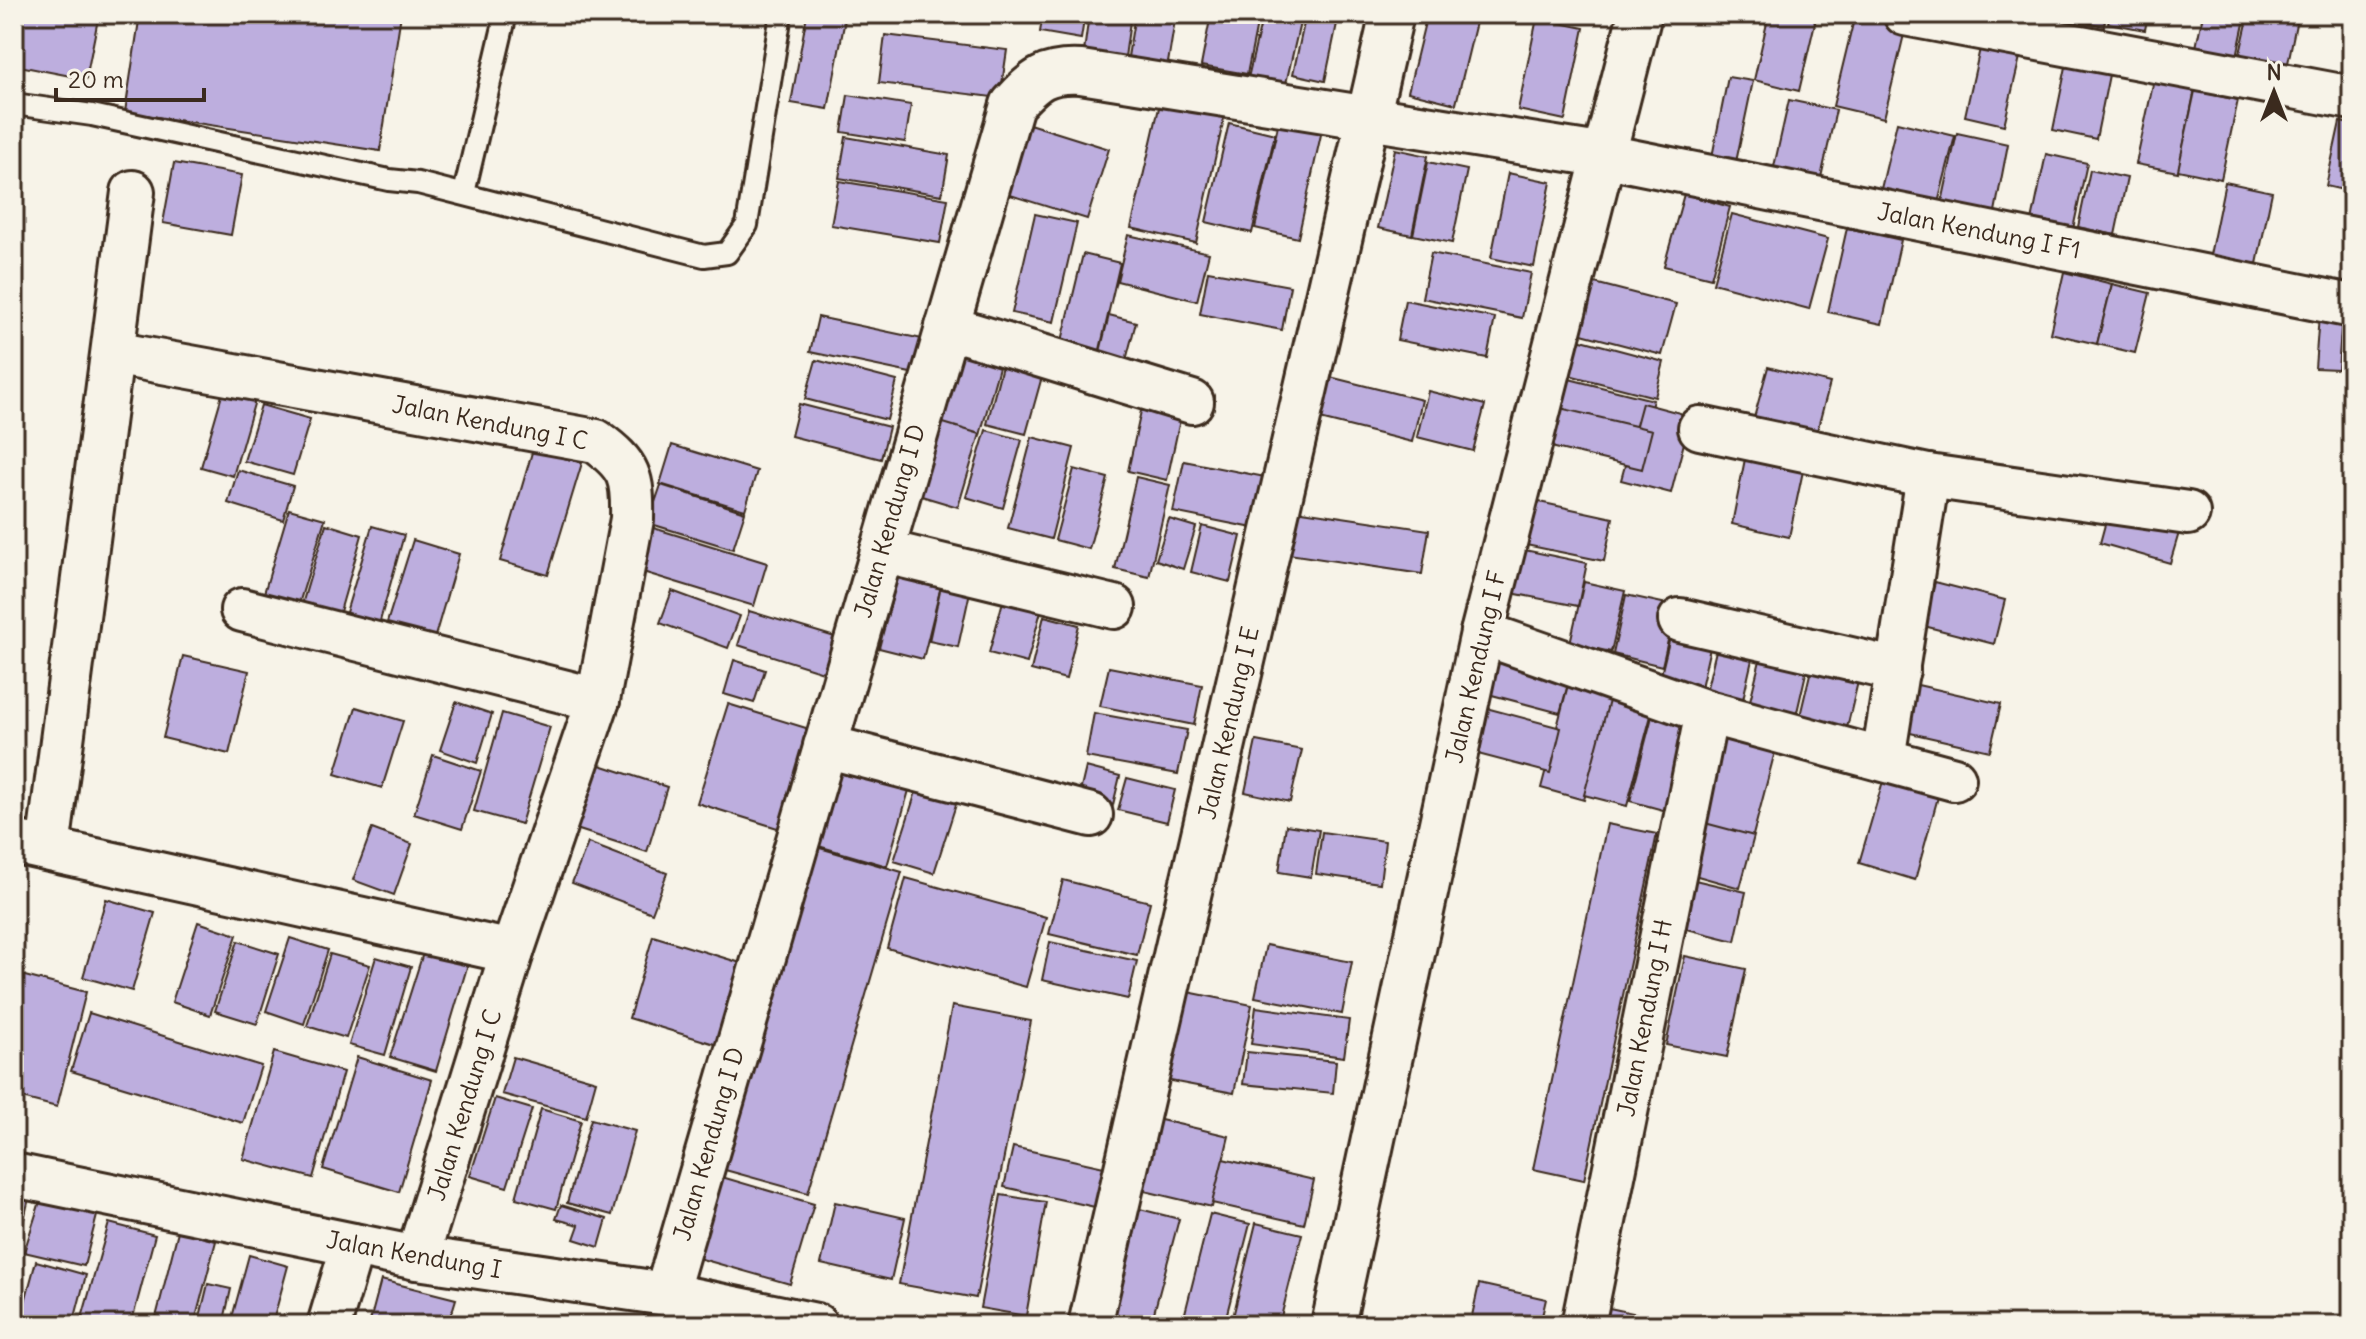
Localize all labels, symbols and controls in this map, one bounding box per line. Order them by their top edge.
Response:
scale bar [56,52,204,102]
north arrow [2234,52,2314,132]
text: N [2266,58,2282,86]
text: 20 m [68,64,124,94]
street label: Jalan Kendung I F1 [1875,196,2083,264]
street label: Jalan Kendung I C [390,388,591,456]
street label: Jalan Kendung I D [847,421,931,621]
street label: Jalan Kendung I F [1438,568,1512,766]
street label: Jalan Kendung I E [1191,623,1265,822]
street label: Jalan Kendung I H [1610,917,1678,1119]
street label: Jalan Kendung I C [421,1005,507,1204]
street label: Jalan Kendung I D [666,1044,750,1244]
street label: Jalan Kendung I [324,1224,504,1284]

